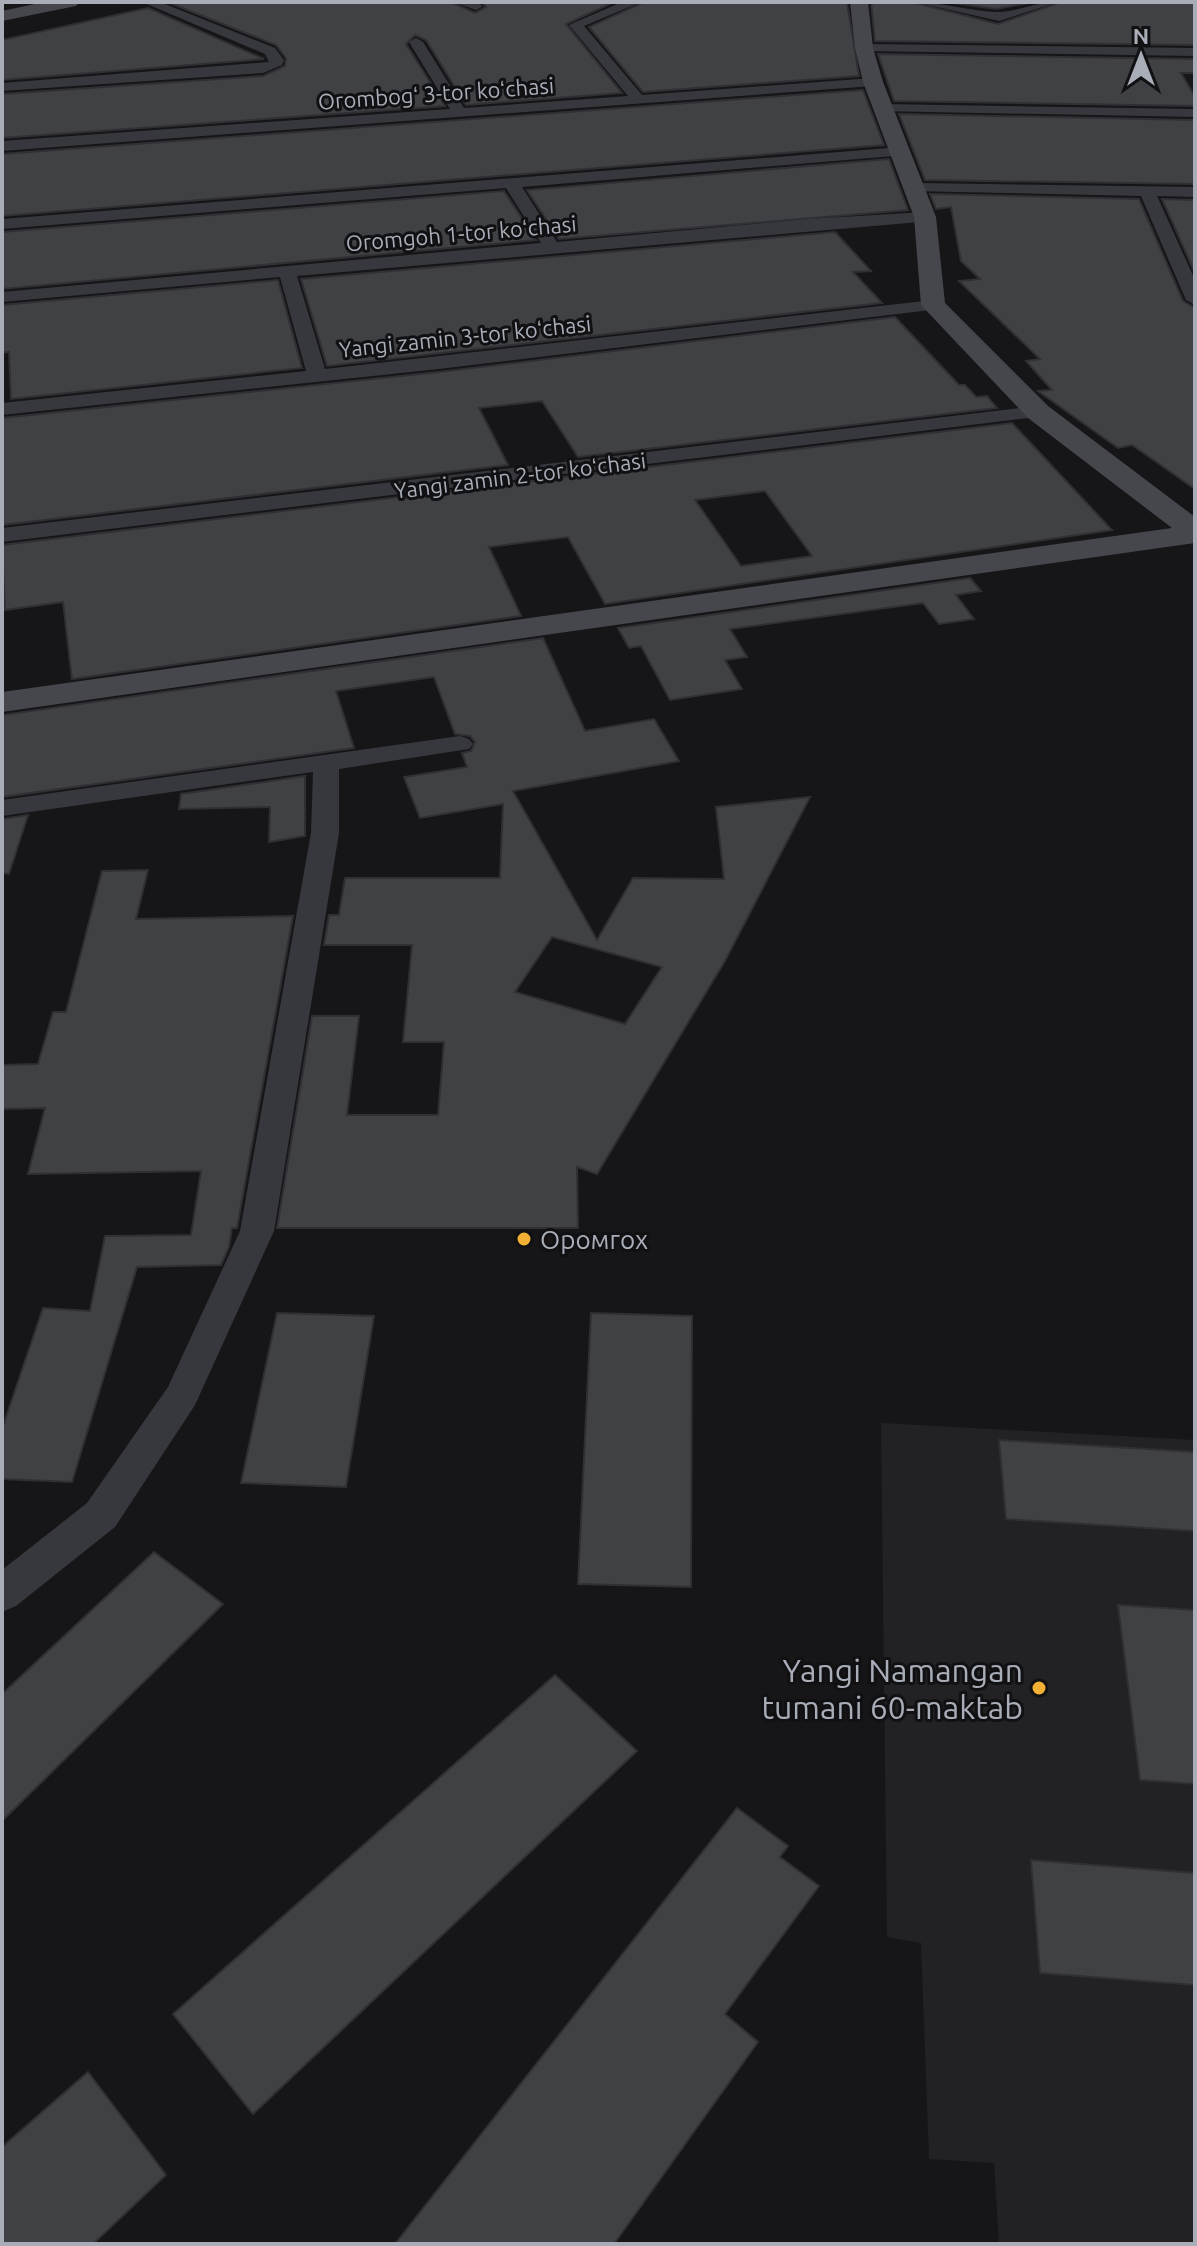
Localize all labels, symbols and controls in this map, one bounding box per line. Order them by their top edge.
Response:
north arrow [1101,16,1181,96]
text: N [1133,23,1149,48]
street label: Orombogʻ 3-tor koʻchasi [317,72,555,114]
street label: Oromgoh 1-tor koʻchasi [345,210,577,256]
street label: Yangi zamin 3-tor koʻchasi [338,310,592,362]
street label: Yangi zamin 2-tor koʻchasi [393,447,647,503]
place label: Оромгох [540,1225,648,1254]
marker: Оромгох [515,1230,533,1248]
place label: Yangi Namangan tumani 60-maktab [761,1652,1023,1725]
marker: Yangi Namangan tumani 60-maktab [1030,1679,1048,1697]

